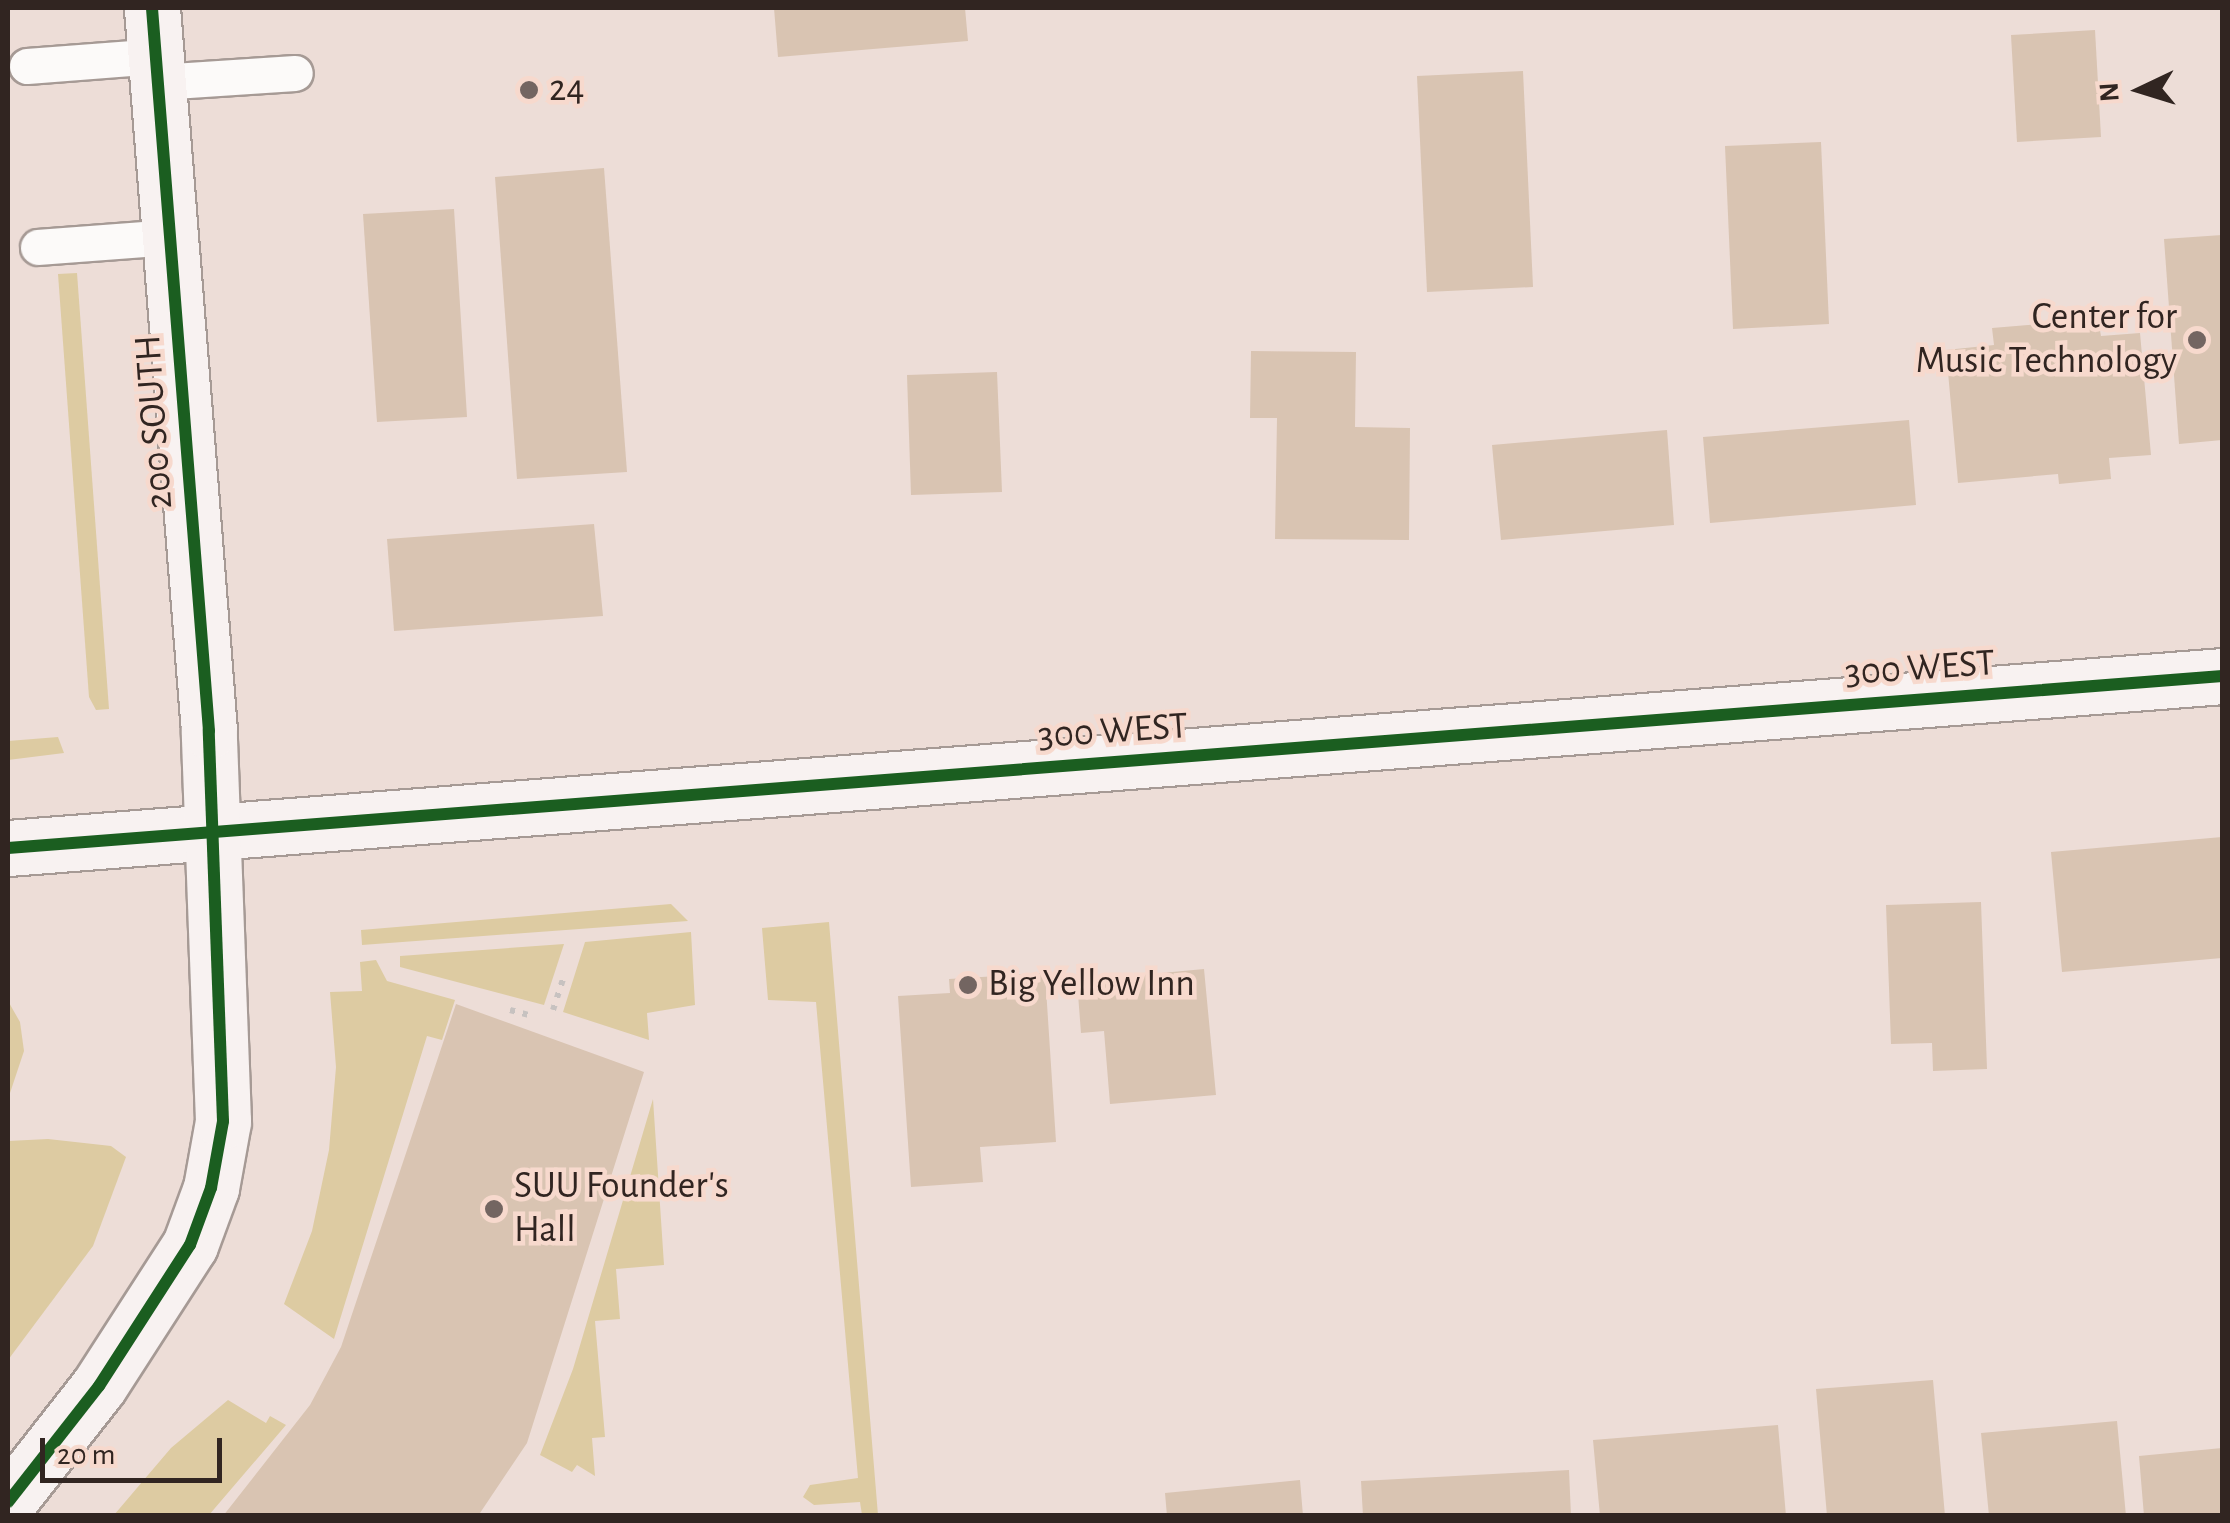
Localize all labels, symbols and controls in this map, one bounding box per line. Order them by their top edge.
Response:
north arrow [2090,40,2190,140]
place label: 24 [549,67,585,113]
marker: 24 [518,79,540,101]
text: N [2095,81,2125,103]
place label: Center for Music Technology [1916,295,2177,384]
marker: Center for Music Technology [2186,329,2208,351]
street label: 200 SOUTH [126,334,184,510]
street label: 300 WEST [1843,641,1997,697]
street label: 300 WEST [1036,704,1190,760]
place label: Big Yellow Inn [988,962,1195,1008]
marker: Big Yellow Inn [957,974,979,996]
place label: SUU Founder's Hall [514,1164,729,1254]
marker: SUU Founder's Hall [483,1198,505,1220]
scale bar [45,1418,228,1480]
text: 20 m [57,1440,115,1470]

